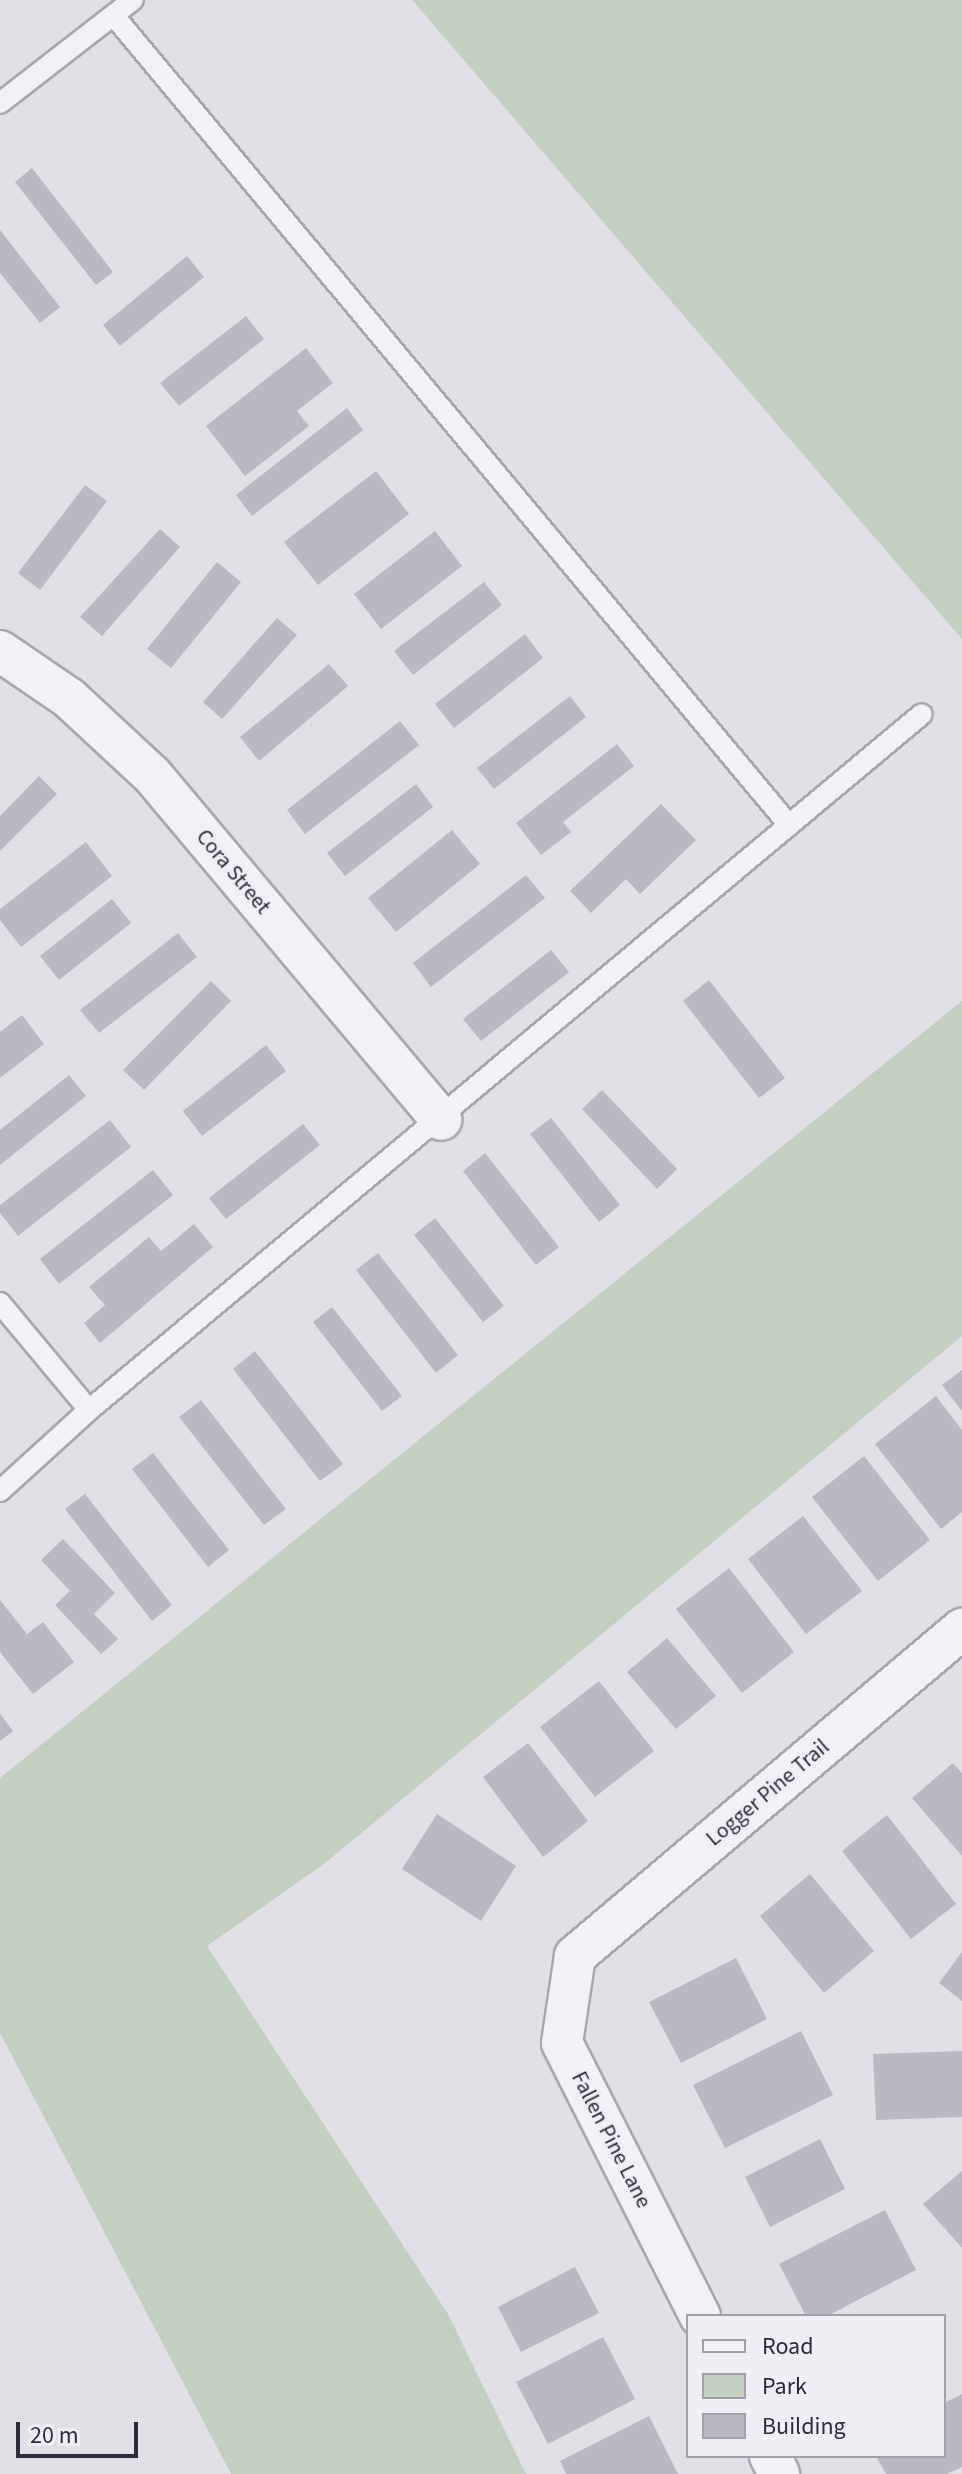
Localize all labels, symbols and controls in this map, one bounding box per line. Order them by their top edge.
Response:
street label: Cora Street [190,824,276,920]
street label: Logger Pine Trail [701,1734,835,1852]
street label: Fallen Pine Lane [565,2067,657,2213]
legend [686,2314,946,2458]
text: Road [762,2329,814,2364]
text: Park [762,2369,807,2404]
scale bar [20,2406,142,2456]
text: Building [762,2409,846,2444]
text: 20 m [30,2418,79,2453]

